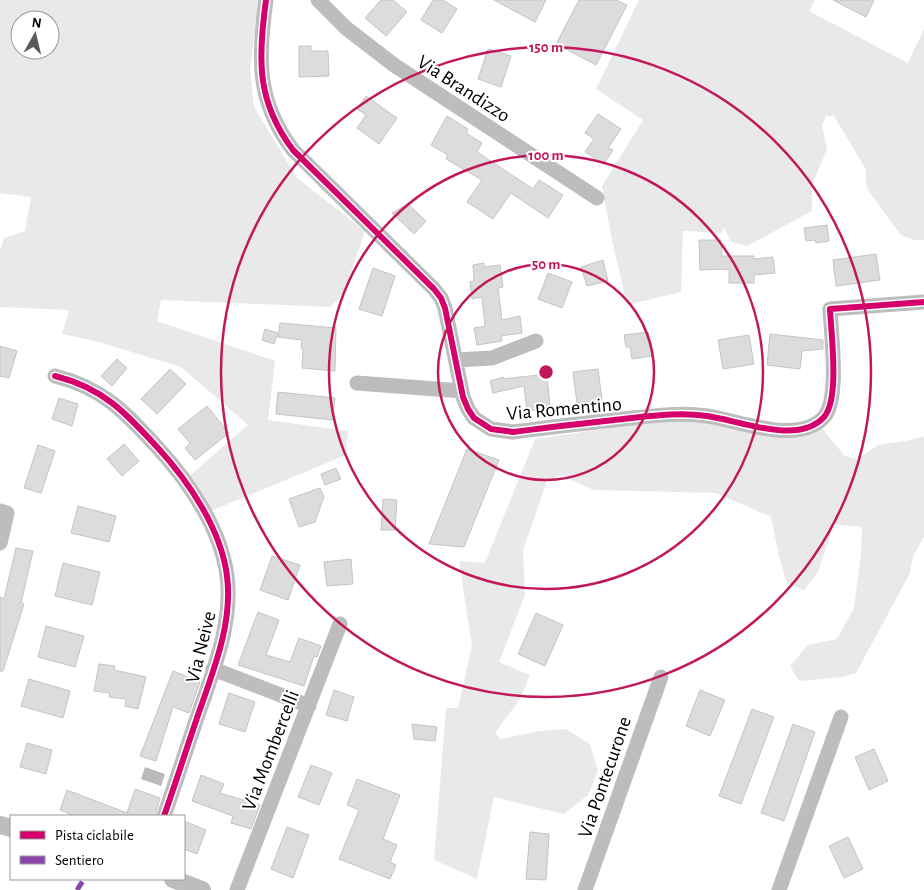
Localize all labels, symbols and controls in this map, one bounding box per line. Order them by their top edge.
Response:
north arrow [10,10,60,60]
text: N [31,16,42,31]
text: 150 m [529,40,563,55]
street label: Via Brandizzo [414,52,513,126]
text: 100 m [528,148,564,163]
text: 50 m [532,257,560,272]
centre of rings [537,363,555,381]
street label: Via Romentino [506,394,623,424]
street label: Via Neive [182,609,220,685]
street label: Via Mombercelli [239,687,303,813]
street label: Via Pontecurone [575,714,635,841]
legend [10,815,185,880]
text: Pista ciclabile [55,828,134,843]
text: Sentiero [55,853,104,868]

